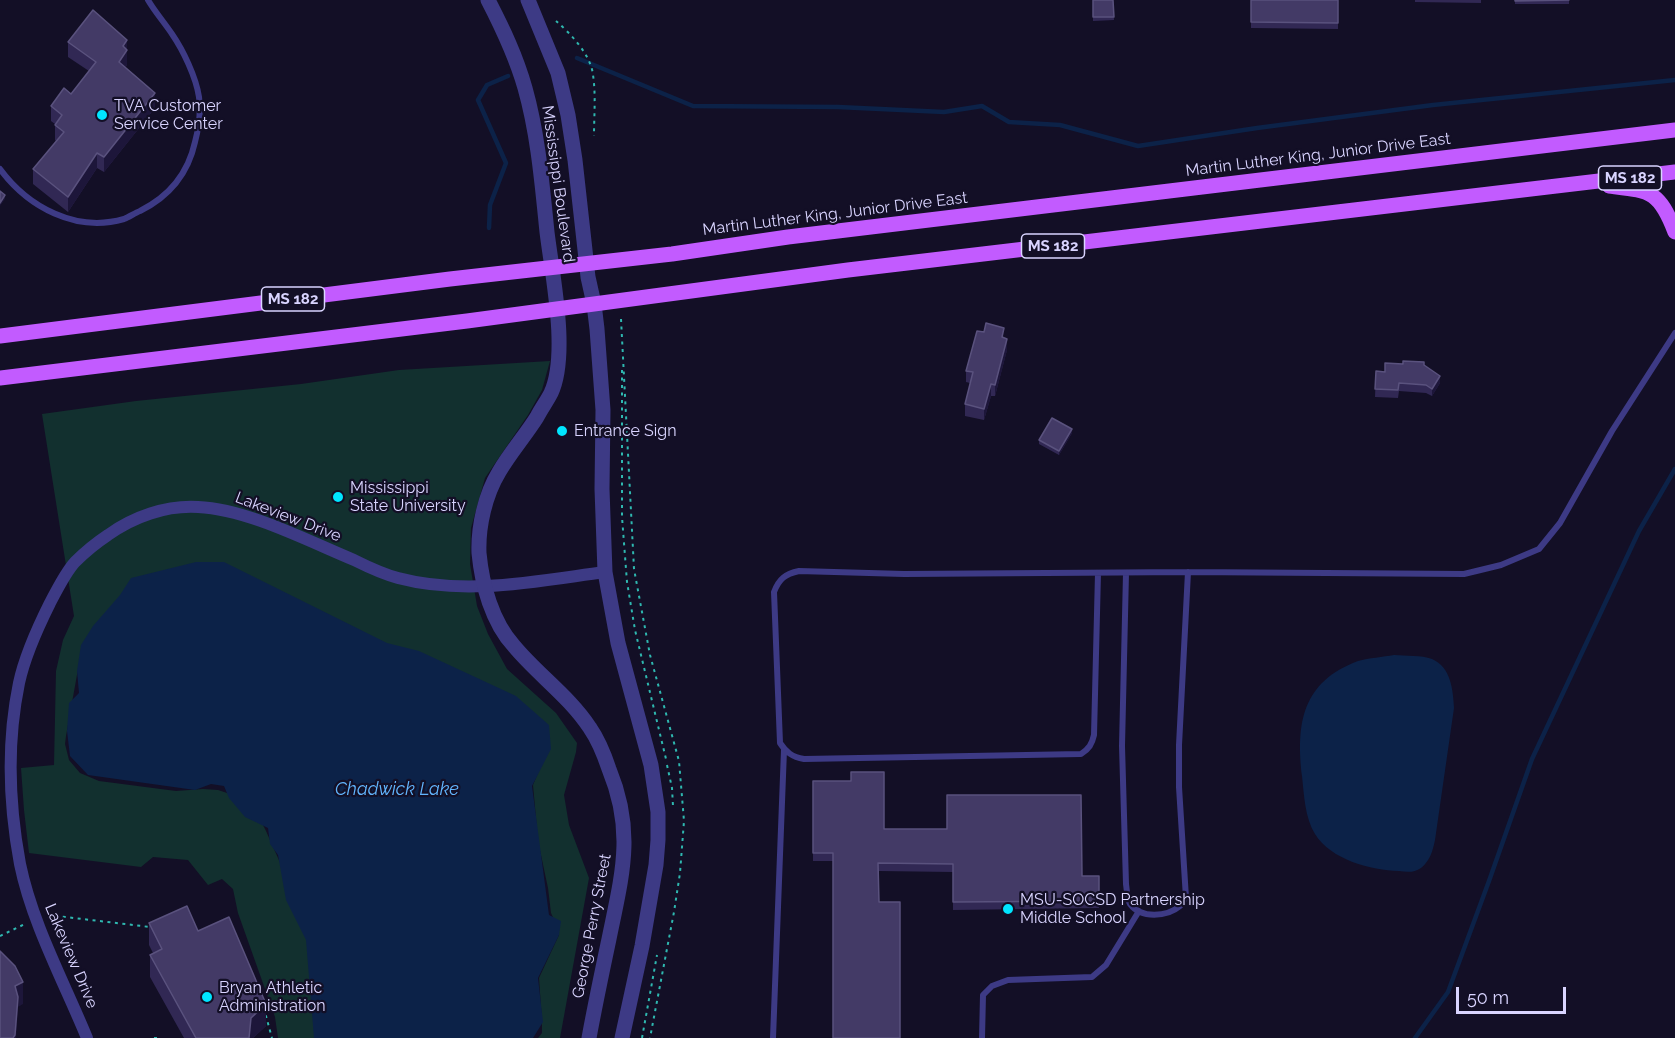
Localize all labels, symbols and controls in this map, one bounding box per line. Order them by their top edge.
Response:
place label: TVA Customer Service Center [114,96,223,134]
street label: Mississippi Boulevard [537,104,579,264]
marker: TVA Customer Service Center [95,108,109,122]
street label: Martin Luther King, Junior Drive East [1184,129,1452,181]
road number: MS 182 [1598,166,1662,190]
street label: Martin Luther King, Junior Drive East [701,188,969,240]
road number: MS 182 [1022,234,1084,258]
road number: MS 182 [262,287,324,311]
place label: Entrance Sign [574,421,676,441]
marker: Entrance Sign [555,424,569,438]
place label: Mississippi State University [350,478,466,516]
street label: Lakeview Drive [232,488,344,546]
marker: Mississippi State University [331,490,345,504]
water label: Chadwick Lake [335,779,459,801]
street label: George Perry Street [569,852,615,1000]
place label: MSU-SOCSD Partnership Middle School [1020,890,1205,928]
street label: Lakeview Drive [40,901,102,1011]
marker: MSU-SOCSD Partnership Middle School [1001,902,1015,916]
scale bar [1459,975,1568,1013]
place label: Bryan Athletic Administration [219,978,326,1016]
text: 50 m [1467,987,1509,1008]
marker: Bryan Athletic Administration [200,990,214,1004]

